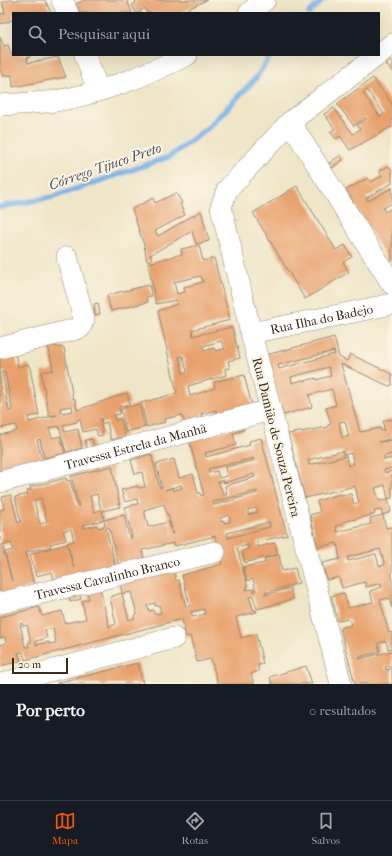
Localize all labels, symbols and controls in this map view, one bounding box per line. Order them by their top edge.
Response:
search box [12,12,380,56]
icon: search [26,23,48,45]
text: Pesquisar aqui [58,25,150,43]
water label: Córrego Tijuco Preto [47,139,164,194]
street label: Rua Ilha do Badejo [269,301,375,337]
street label: Rua Damião de Souza Pereira [249,356,304,519]
street label: Travessa Estrela da Manhã [63,420,209,473]
street label: Travessa Cavalinho Branco [33,554,182,603]
scale bar [12,656,68,675]
text: 20 m [18,658,41,671]
text: Por perto [16,700,85,720]
text: 0 resultados [309,703,376,718]
tab: Mapa [52,810,78,847]
tab: Rotas [182,810,208,847]
tab: Salvos [312,810,340,847]

